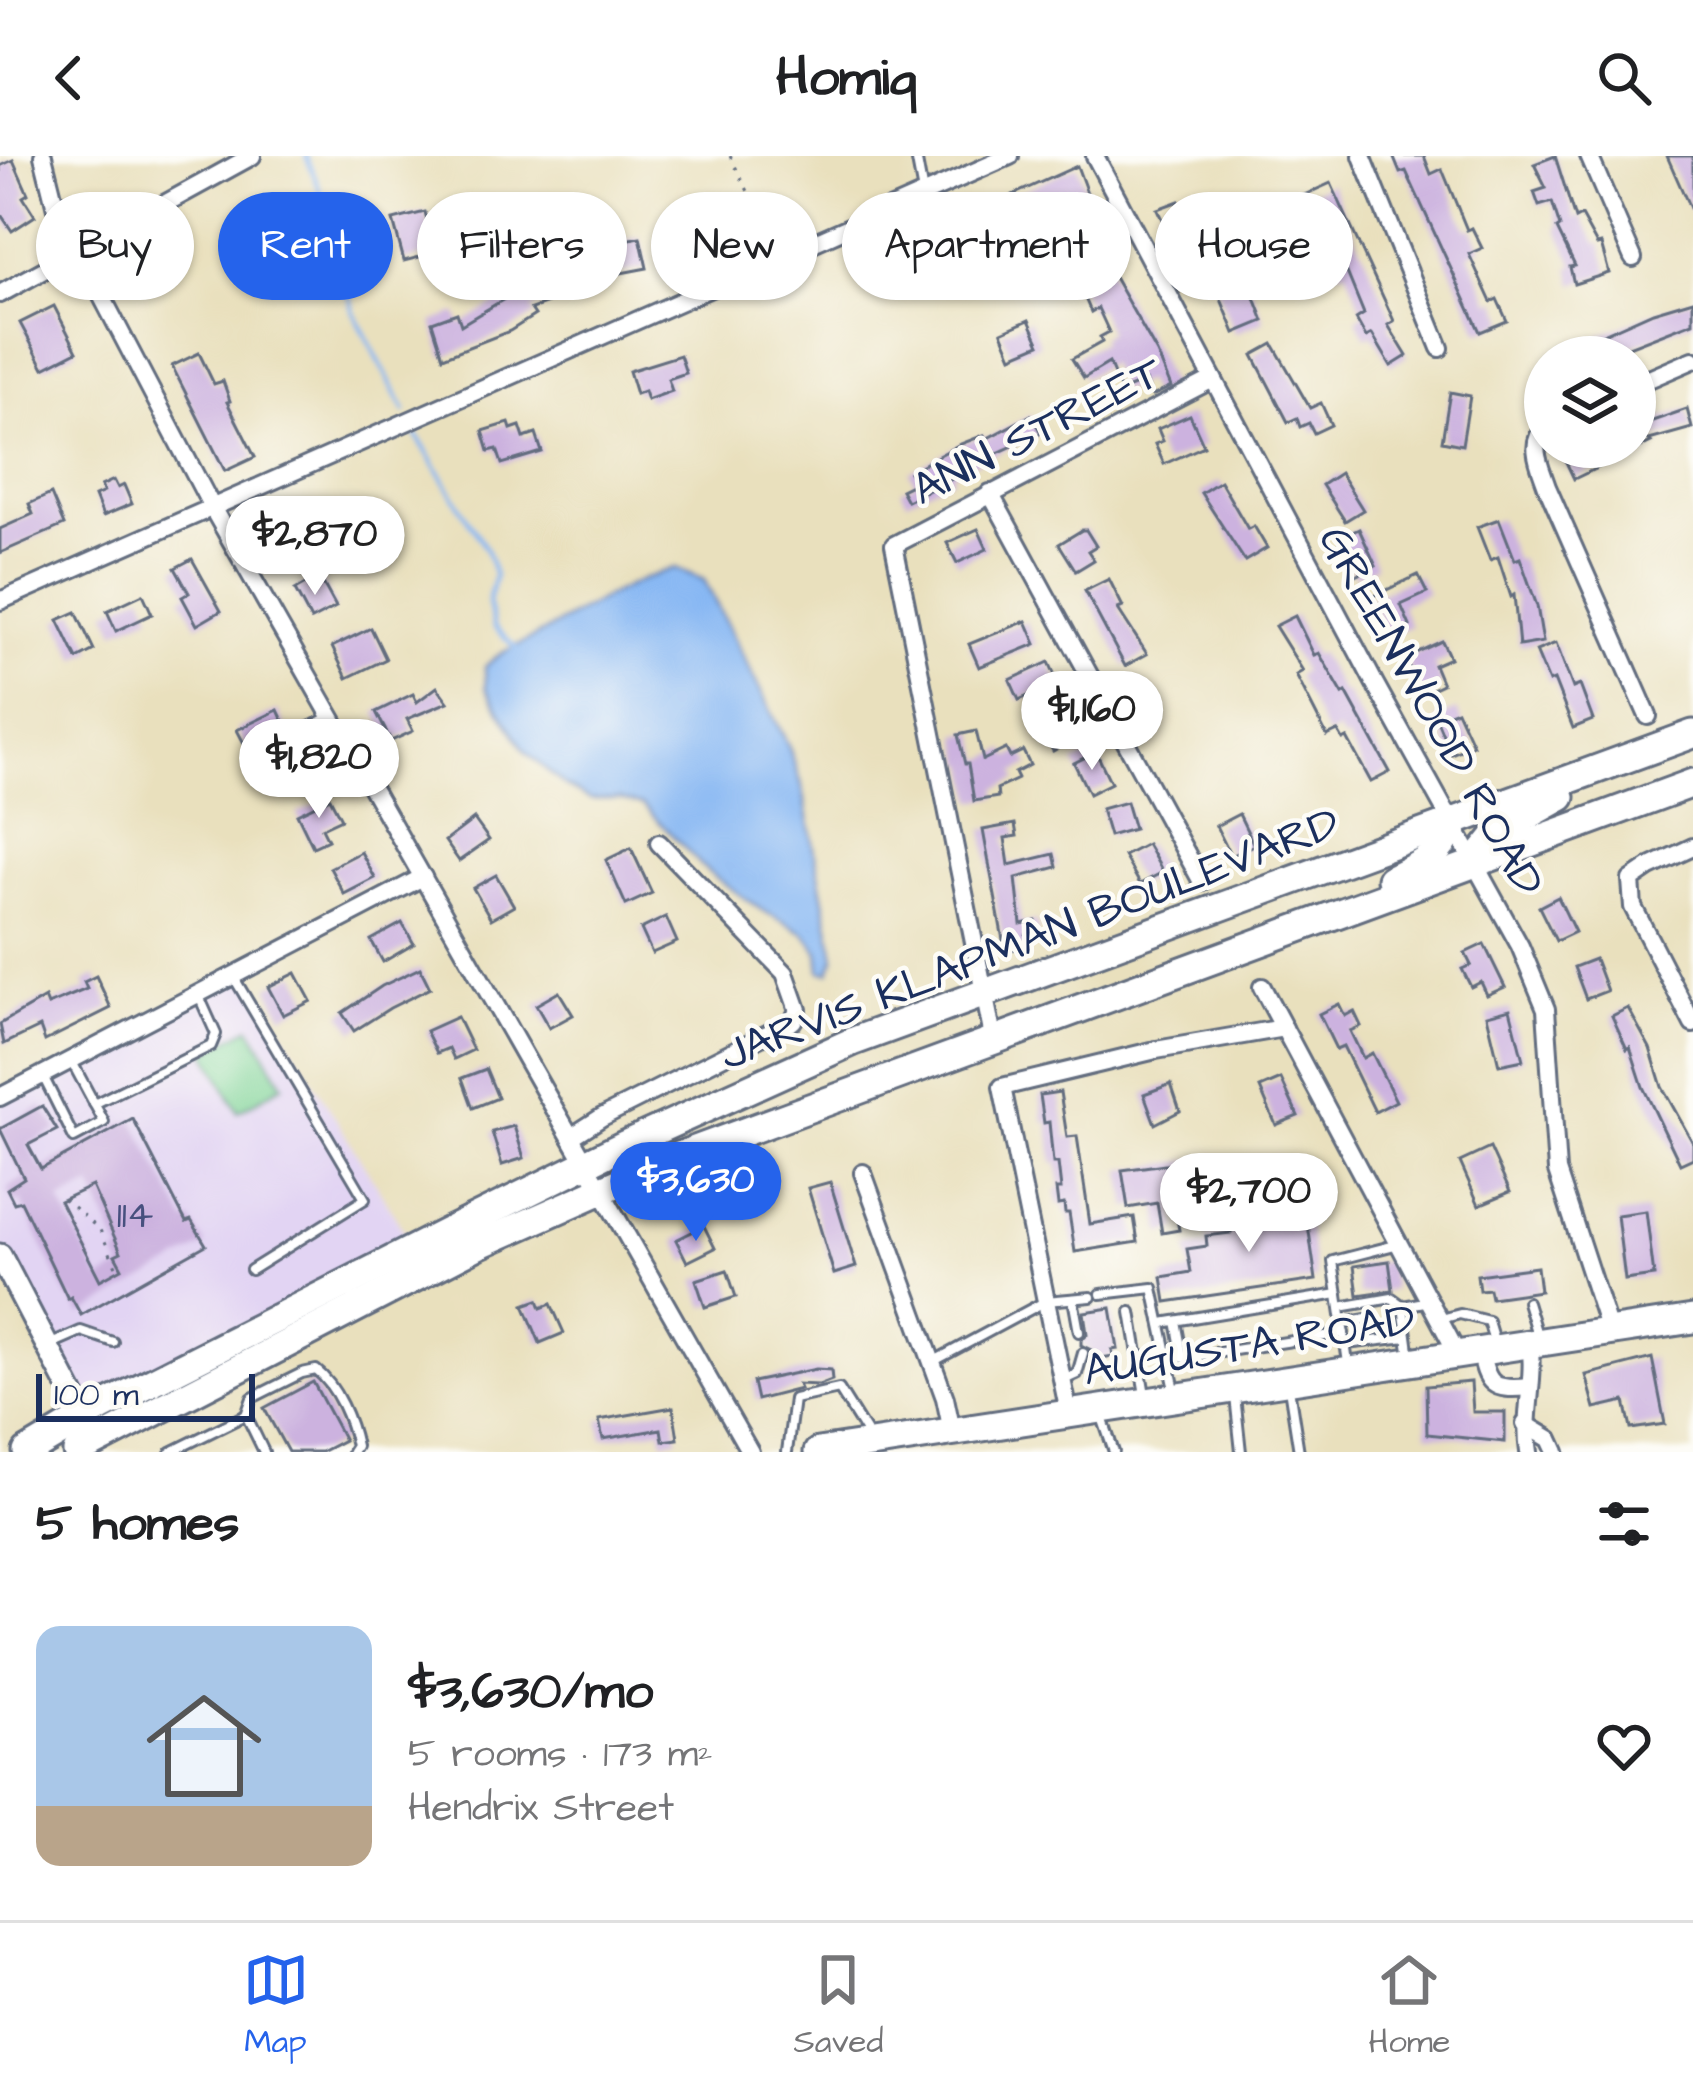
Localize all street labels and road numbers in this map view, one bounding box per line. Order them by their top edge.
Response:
street label: ANN STREET [901,342,1174,521]
street label: GREENWOOD ROAD [1303,515,1558,908]
street label: JARVIS KLAPMAN BOULEVARD [712,793,1349,1087]
street label: AUGUSTA ROAD [1079,1289,1420,1403]

